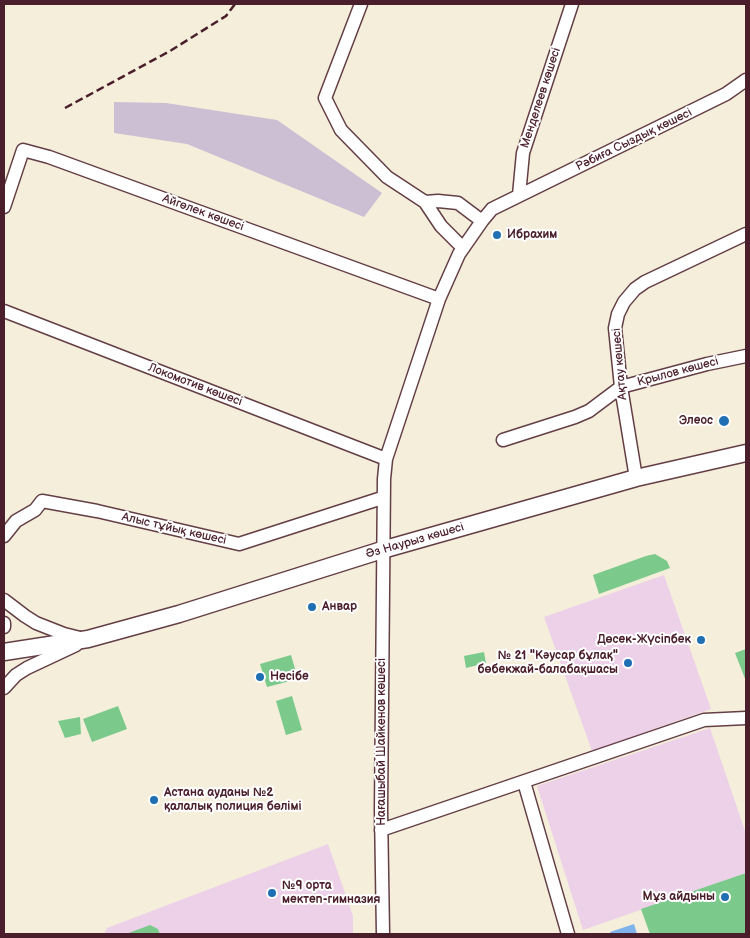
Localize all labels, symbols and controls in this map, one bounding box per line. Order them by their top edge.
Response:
street label: Менделеев көшесі [518,46,564,150]
street label: Рәбиға Сыздық көшесі [574,106,694,174]
street label: Айгөлек көшесі [160,192,246,234]
place label: Ибрахим [507,228,557,242]
marker: Ибрахим [491,229,503,241]
street label: Ақтау көшесі [610,327,630,401]
street label: Крылов көшесі [636,354,720,390]
street label: Локомотив көшесі [146,360,244,410]
place label: Элеос [679,414,713,428]
marker: Элеос [717,414,731,428]
street label: Алыс тұйық көшесі [120,510,228,548]
street label: Әз Наурыз көшесі [364,520,466,562]
place label: Анвар [322,600,357,614]
marker: Анвар [306,601,318,613]
place label: Дөсек-Жүсіпбек [597,633,691,647]
marker: Дөсек-Жүсіпбек [695,634,707,646]
place label: № 21 "Кәусар бұлақ" бөбекжай-балабақшасы [478,649,618,677]
marker: № 21 "Кәусар бұлақ" бөбекжай-балабақшасы [622,657,634,669]
street label: Нағашыбай Шайкенов көшесі [375,658,389,826]
place label: Несібе [270,670,309,684]
marker: Несібе [254,671,266,683]
place label: Астана ауданы №2 қалалық полиция бөлімі [164,786,301,814]
marker: Астана ауданы №2 қалалық полиция бөлімі [148,794,160,806]
place label: №9 орта мектеп-гимназия [282,879,380,907]
marker: №9 орта мектеп-гимназия [266,887,278,899]
place label: Мұз айдыны [643,890,715,904]
marker: Мұз айдыны [719,891,731,903]

